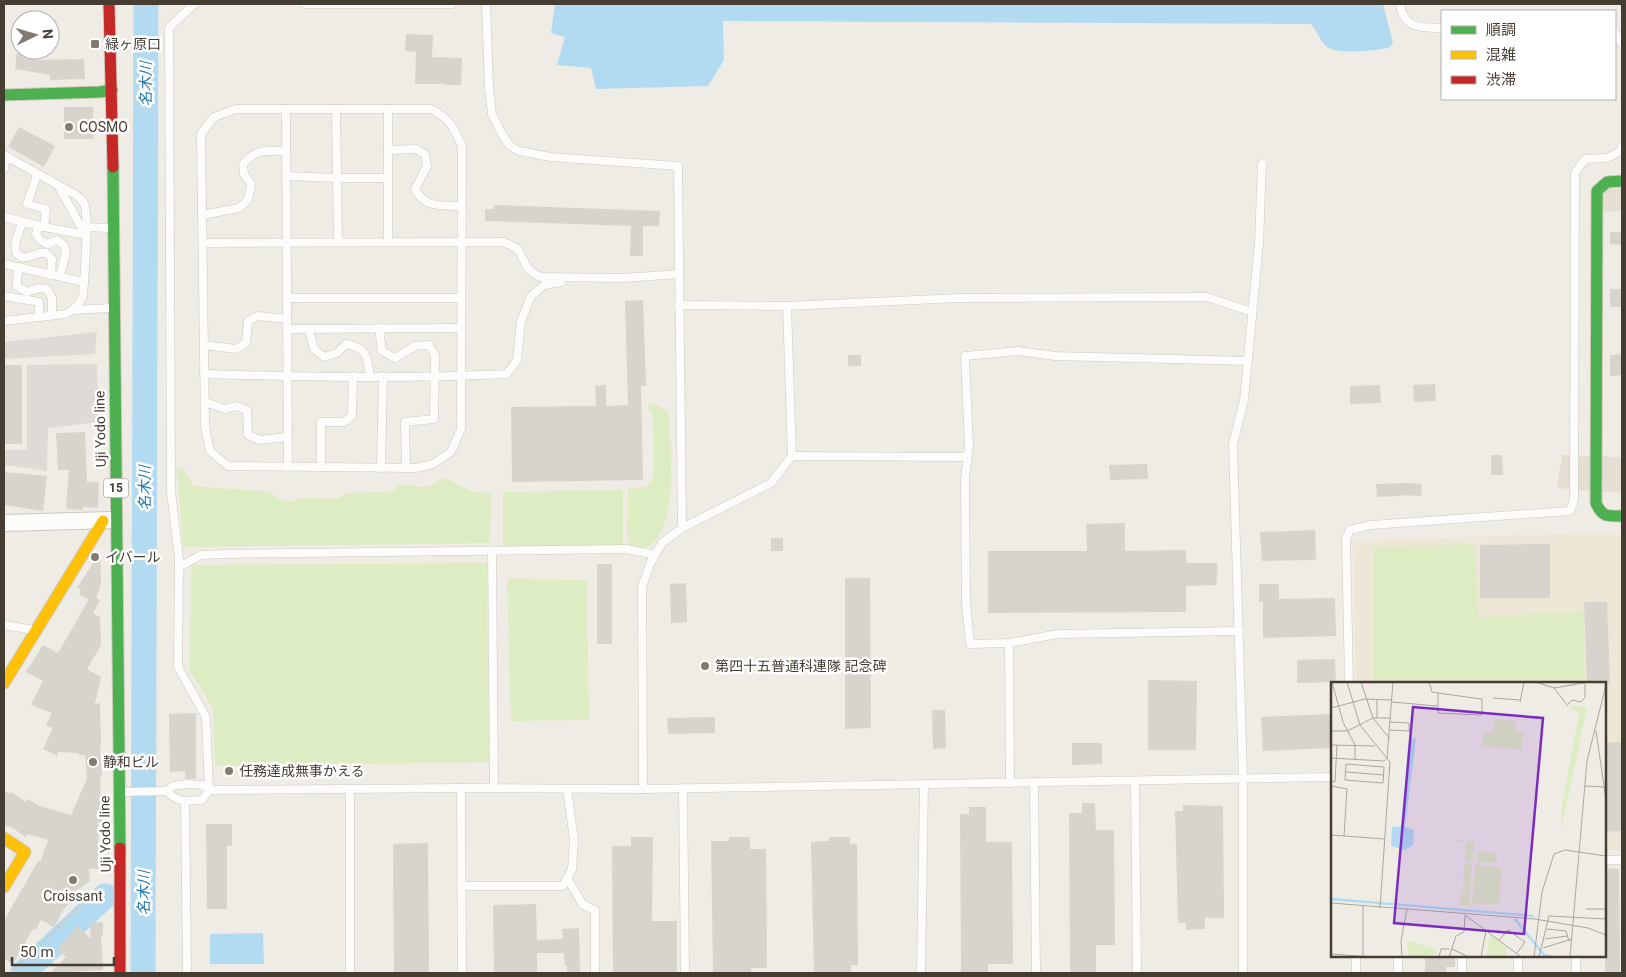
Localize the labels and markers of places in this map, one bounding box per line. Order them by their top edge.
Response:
place label: 緑ヶ原口 [105,36,161,52]
marker: 緑ヶ原口 [89,38,101,50]
place label: COSMO [79,119,128,135]
marker: COSMO [63,121,75,133]
place label: イバール [105,549,161,565]
marker: イバール [89,551,101,563]
place label: 第四十五普通科連隊 記念碑 [715,658,886,674]
marker: 第四十五普通科連隊 記念碑 [699,660,711,672]
place label: 静和ビル [103,754,159,770]
marker: 静和ビル [87,756,99,768]
place label: 任務達成無事かえる [239,763,365,779]
marker: 任務達成無事かえる [223,765,235,777]
marker: Croissant [67,874,79,886]
place label: Croissant [43,888,103,904]

